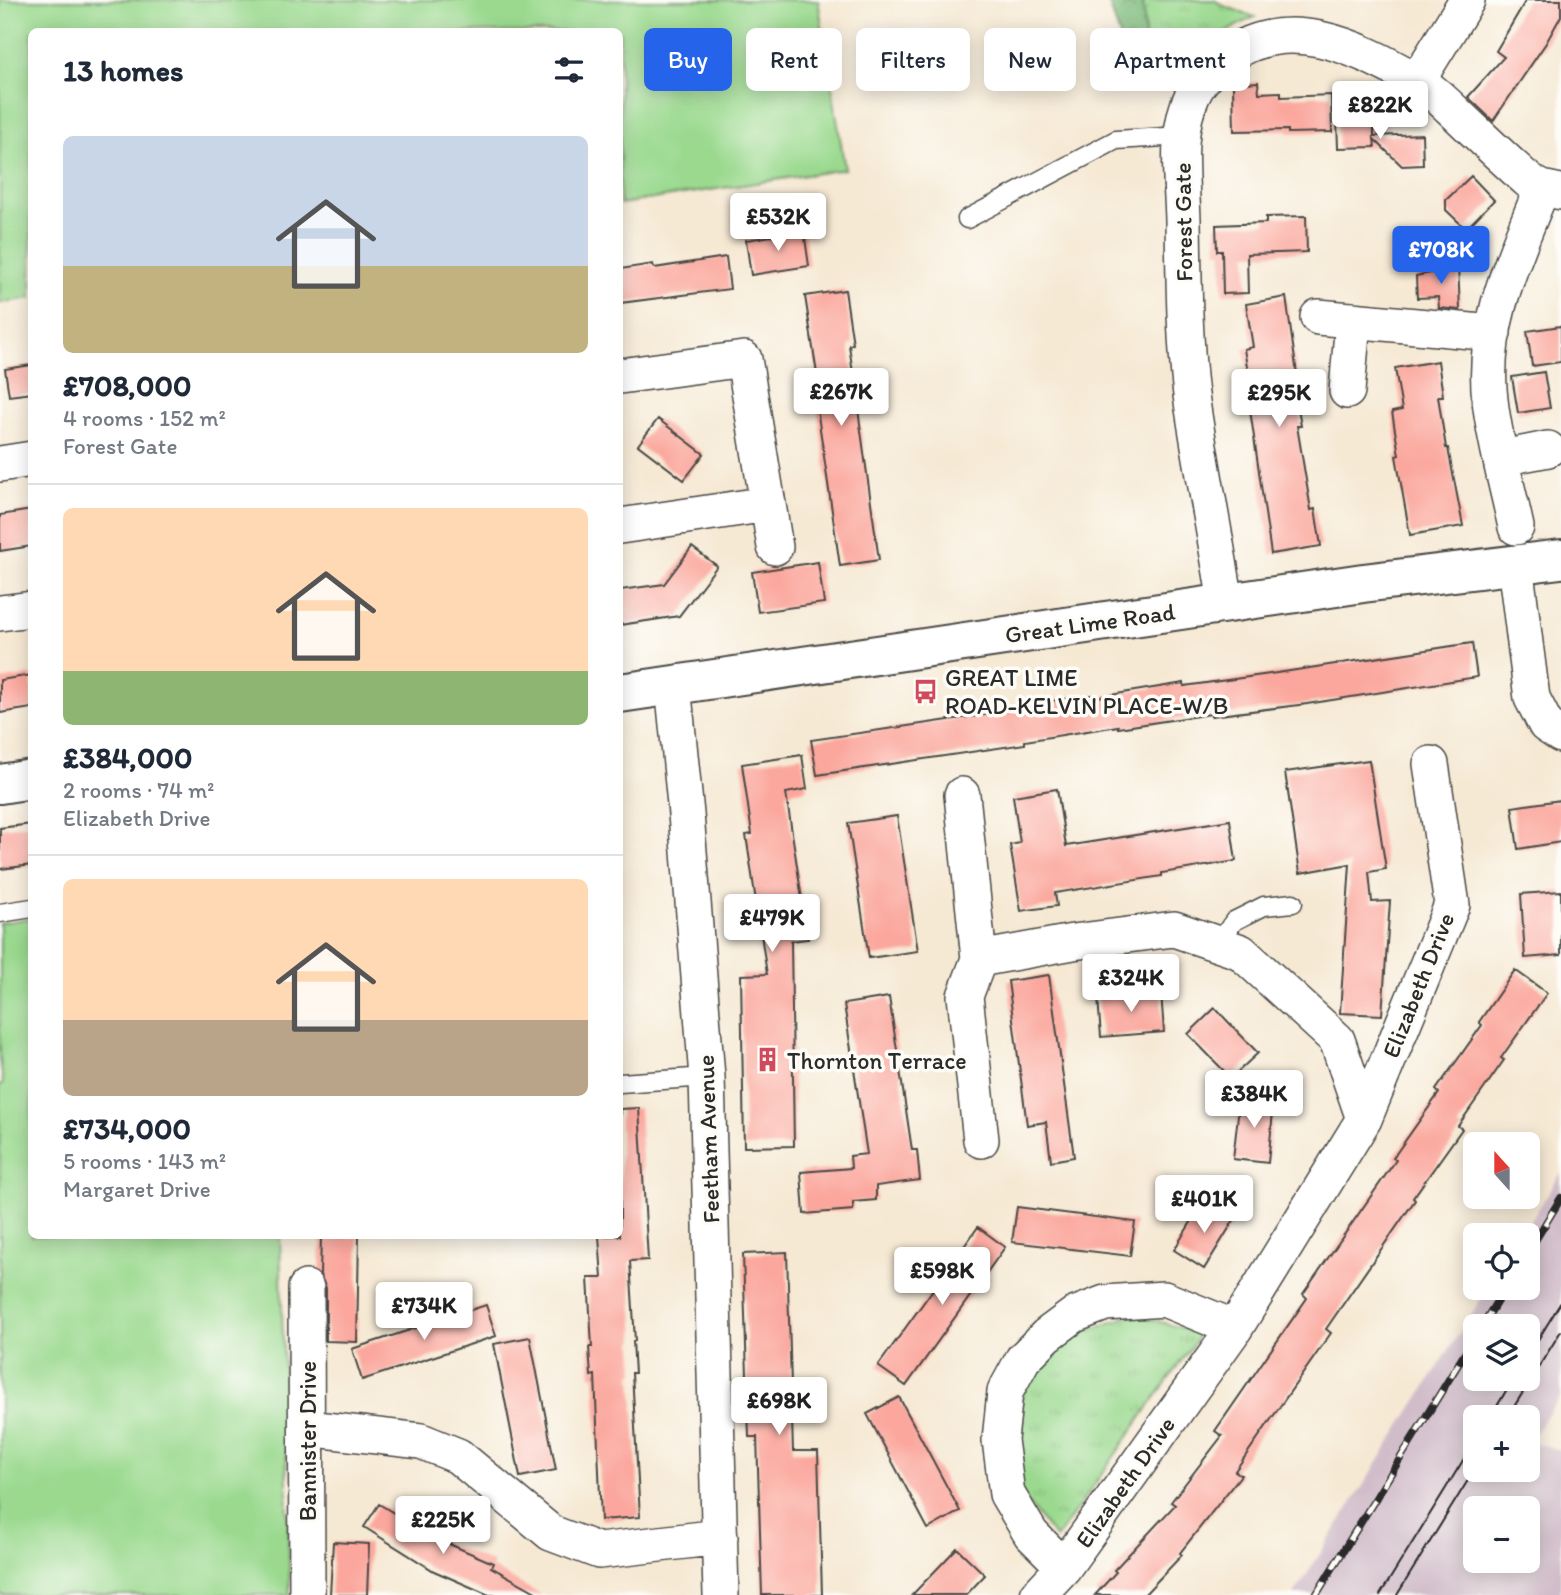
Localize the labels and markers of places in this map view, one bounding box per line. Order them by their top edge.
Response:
pin: £822K [1331,82,1429,141]
pin: £532K [729,194,827,253]
pin: £708K [1392,226,1490,286]
pin: £267K [792,368,890,428]
pin: £295K [1230,370,1328,429]
place label: GREAT LIME ROAD-KELVIN PLACE-W/B [945,663,1228,720]
bus stop icon: GREAT LIME ROAD-KELVIN PLACE-W/B [911,677,939,705]
pin: £479K [723,894,821,954]
pin: £324K [1082,954,1180,1014]
building icon: Thornton Terrace [753,1046,781,1074]
place label: Thornton Terrace [787,1046,967,1075]
pin: £384K [1205,1070,1303,1130]
pin: £401K [1155,1176,1253,1235]
pin: £598K [893,1248,991,1307]
pin: £734K [375,1282,473,1342]
pin: £698K [730,1378,828,1437]
pin: £225K [394,1496,492,1556]

